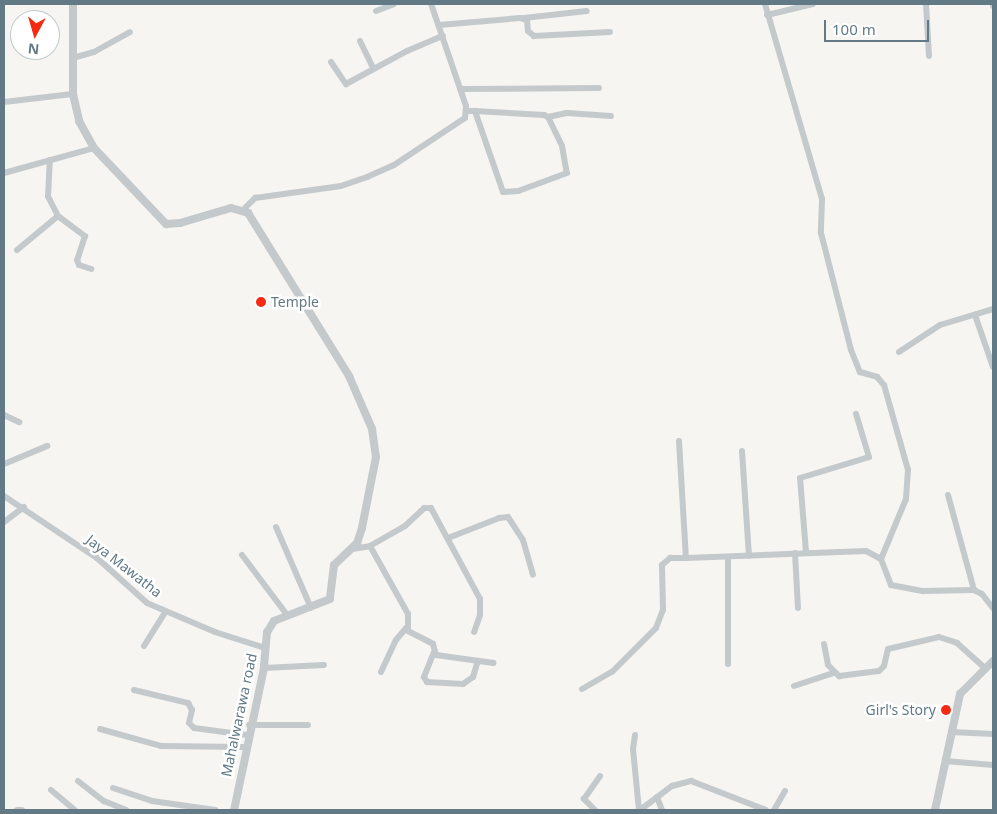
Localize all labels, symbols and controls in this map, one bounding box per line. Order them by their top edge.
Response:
north arrow [10,10,60,60]
scale bar [827,10,932,42]
text: 100 m [832,19,876,39]
text: N [27,39,40,59]
place label: Temple [271,294,319,310]
marker: Temple [255,296,267,308]
street label: Jaya Mawatha [83,531,165,601]
street label: Mahalwarawa road [218,652,260,778]
place label: Girl's Story [866,702,936,718]
marker: Girl's Story [940,704,952,716]

